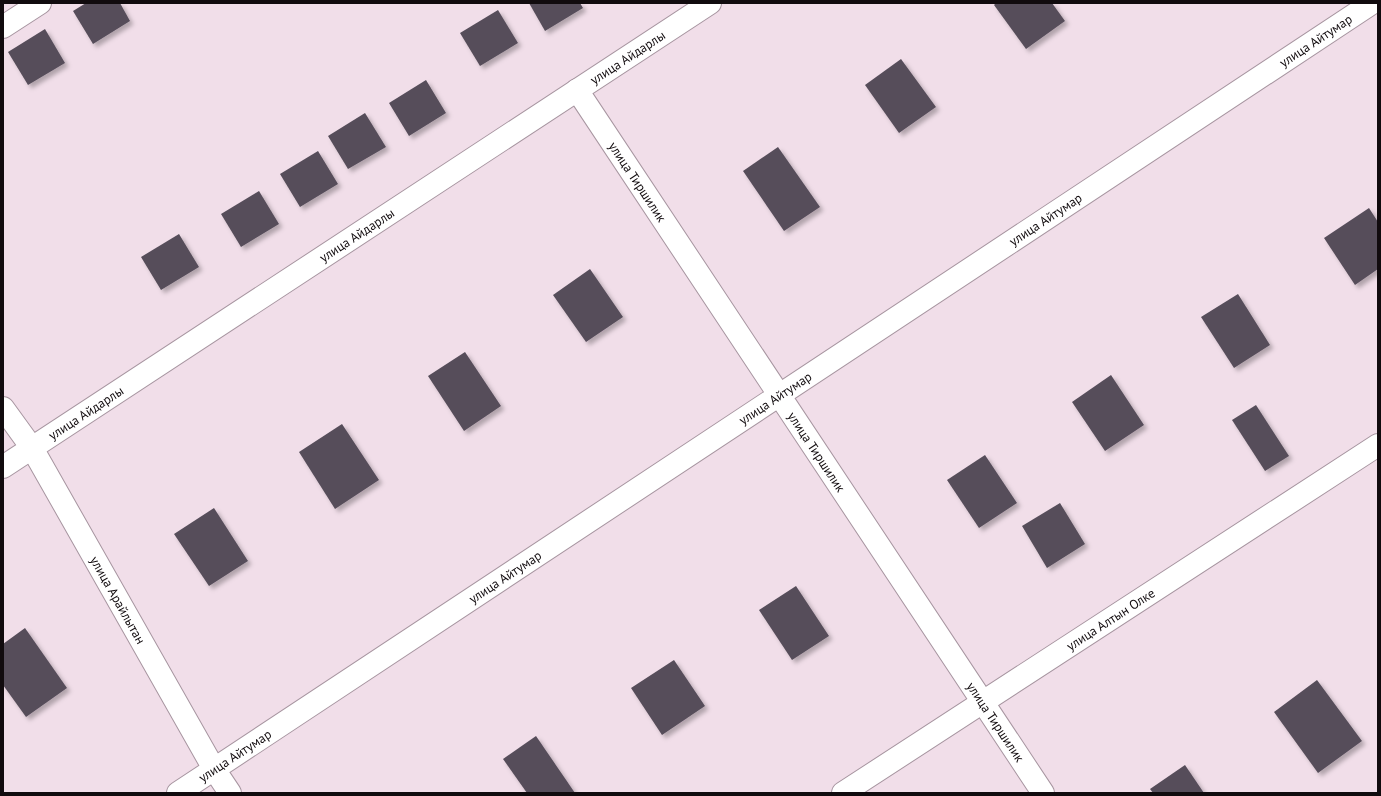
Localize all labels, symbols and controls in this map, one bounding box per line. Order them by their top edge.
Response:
street label: улица Айтумар [1276,10,1356,71]
street label: улица Айдарлы [587,27,669,88]
street label: улица Тиршилик [605,139,670,226]
street label: улица Айтумар [1006,189,1085,250]
street label: улица Айдарлы [316,204,398,266]
street label: улица Айтумар [736,368,815,429]
street label: улица Айдарлы [45,382,127,444]
street label: улица Тиршилик [784,409,850,496]
street label: улица Айтумар [465,547,545,607]
street label: улица Арайлытан [86,553,149,647]
street label: улица Алтын Олке [1063,584,1158,654]
street label: улица Тиршилик [963,679,1029,766]
street label: улица Айтумар [195,726,275,786]

